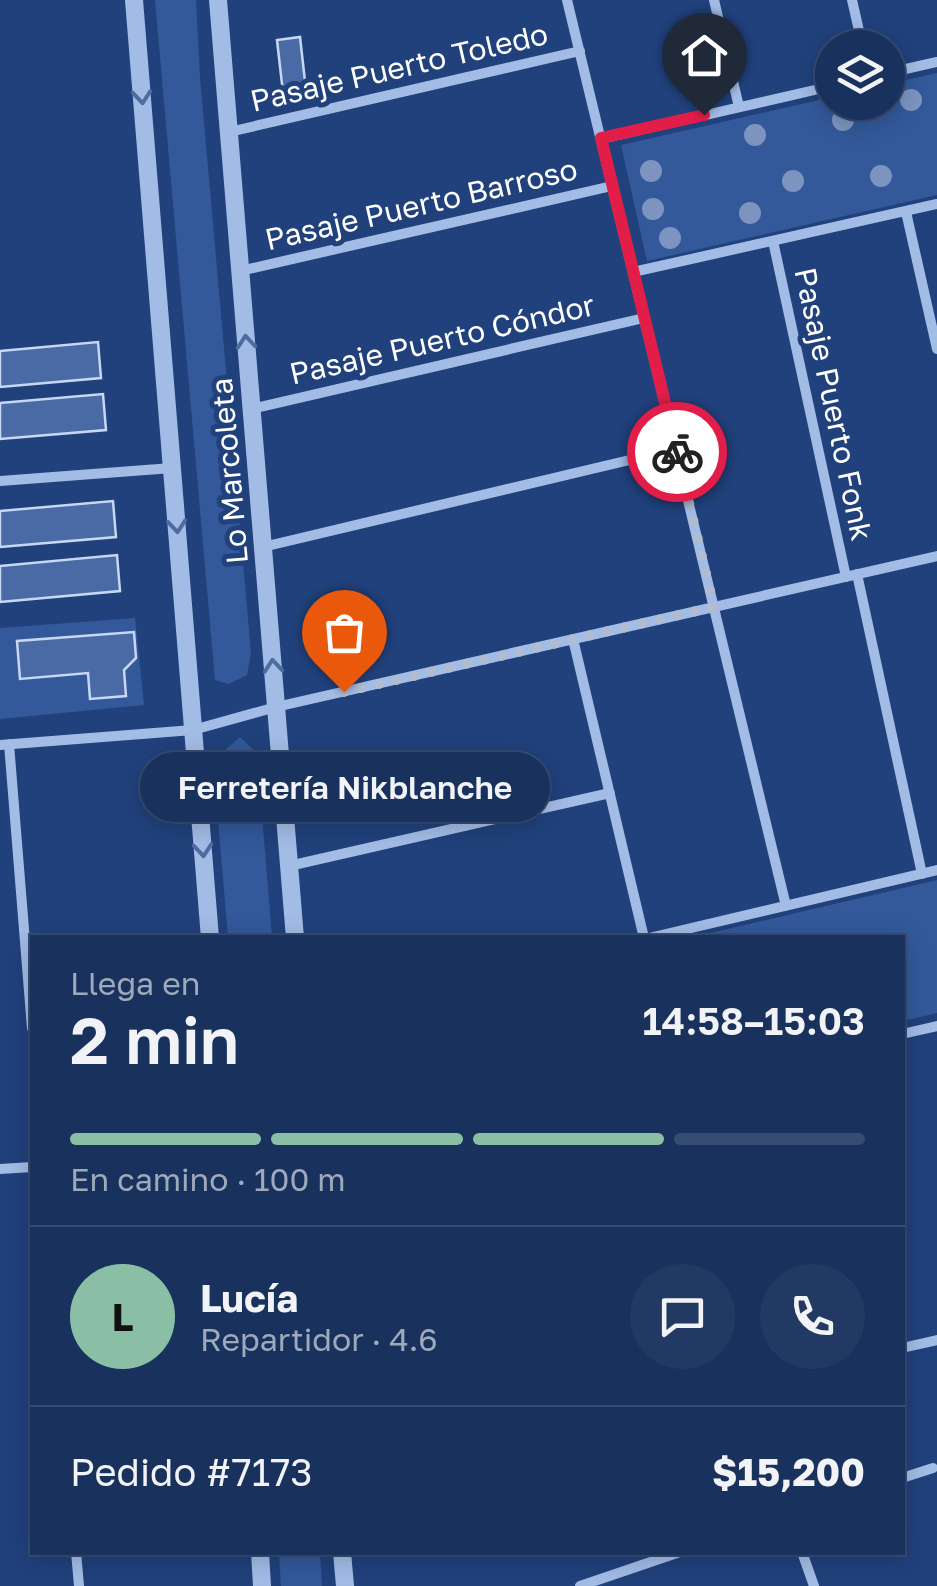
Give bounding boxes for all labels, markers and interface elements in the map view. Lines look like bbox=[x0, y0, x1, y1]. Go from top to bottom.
pin bbox=[662, 13, 747, 116]
street label: Pasaje Puerto Toledo bbox=[247, 15, 551, 119]
icon: home bbox=[677, 28, 732, 83]
map controls bbox=[815, 30, 905, 120]
button: layers bbox=[815, 30, 905, 120]
one-way arrow bbox=[131, 90, 153, 106]
street label: Pasaje Puerto Barroso bbox=[261, 151, 581, 257]
street label: Pasaje Puerto Fonk bbox=[787, 264, 881, 544]
street label: Pasaje Puerto Cóndor bbox=[286, 286, 598, 392]
one-way arrow bbox=[236, 334, 257, 350]
street label: Lo Marcoleta bbox=[203, 377, 255, 565]
courier bbox=[627, 402, 727, 502]
icon: bike bbox=[650, 425, 705, 480]
one-way arrow bbox=[165, 518, 187, 534]
pin bbox=[302, 590, 387, 693]
icon: bag bbox=[317, 605, 372, 660]
one-way arrow bbox=[262, 657, 284, 673]
callout: Ferretería Nikblanche bbox=[139, 752, 549, 822]
text: Ferretería Nikblanche bbox=[178, 768, 512, 806]
one-way arrow bbox=[192, 842, 213, 858]
text: Llega en bbox=[70, 964, 200, 1002]
text: 14:58–15:03 bbox=[642, 998, 865, 1043]
text: 2 min bbox=[70, 1000, 239, 1078]
text: En camino · 100 m bbox=[70, 1160, 346, 1198]
button: chat bbox=[630, 1264, 735, 1369]
button: phone bbox=[760, 1264, 865, 1369]
text: Lucía bbox=[200, 1275, 298, 1320]
text: L bbox=[112, 1294, 133, 1339]
text: Repartidor · 4.6 bbox=[200, 1320, 438, 1358]
text: Pedido #7173 bbox=[70, 1449, 313, 1494]
text: $15,200 bbox=[712, 1449, 865, 1494]

